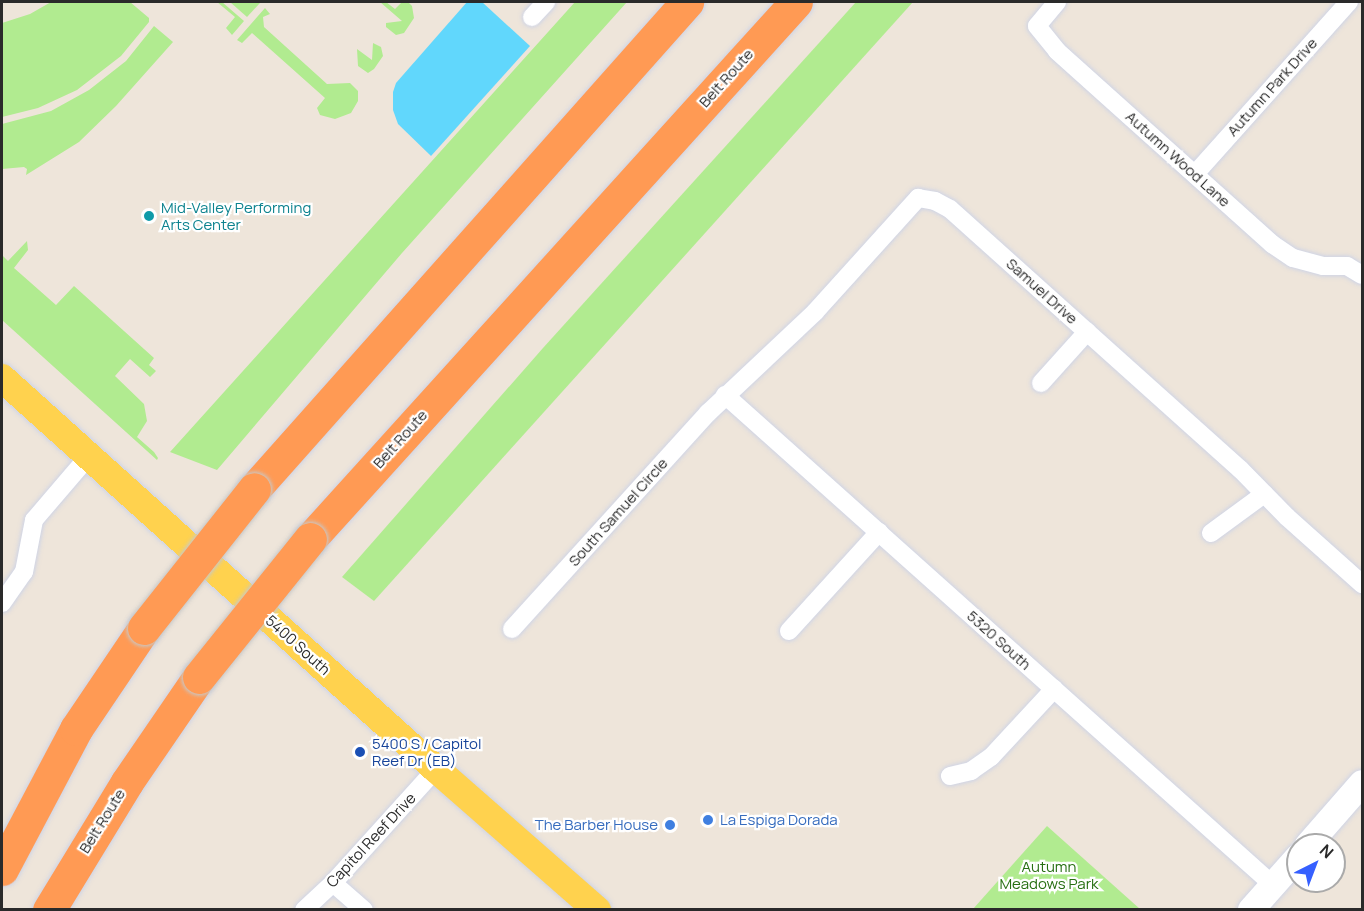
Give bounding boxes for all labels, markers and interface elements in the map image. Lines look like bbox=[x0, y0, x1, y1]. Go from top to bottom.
street label: Autumn Park Drive bbox=[1223, 34, 1321, 140]
street label: Belt Route bbox=[695, 45, 757, 111]
street label: Autumn Wood Lane bbox=[1122, 107, 1234, 211]
place label: Mid-Valley Performing Arts Center bbox=[161, 198, 311, 233]
marker: Mid-Valley Performing Arts Center bbox=[142, 209, 156, 223]
street label: Samuel Drive bbox=[1003, 254, 1081, 328]
street label: Belt Route bbox=[369, 406, 431, 472]
street label: South Samuel Circle bbox=[565, 454, 671, 570]
street label: 5320 South bbox=[963, 607, 1035, 673]
street label: 5400 South bbox=[262, 611, 334, 679]
place label: 5400 S / Capitol Reef Dr (EB) bbox=[372, 734, 481, 769]
marker: 5400 S / Capitol Reef Dr (EB) bbox=[353, 745, 367, 759]
street label: Belt Route bbox=[75, 786, 129, 856]
street label: Capitol Reef Drive bbox=[323, 789, 419, 891]
place label: La Espiga Dorada bbox=[720, 811, 838, 829]
marker: La Espiga Dorada bbox=[701, 813, 715, 827]
place label: The Barber House bbox=[535, 816, 658, 834]
marker: The Barber House bbox=[663, 818, 677, 832]
north arrow bbox=[1286, 833, 1346, 893]
text: N bbox=[1315, 839, 1338, 863]
park label: Autumn Meadows Park bbox=[1000, 857, 1098, 892]

